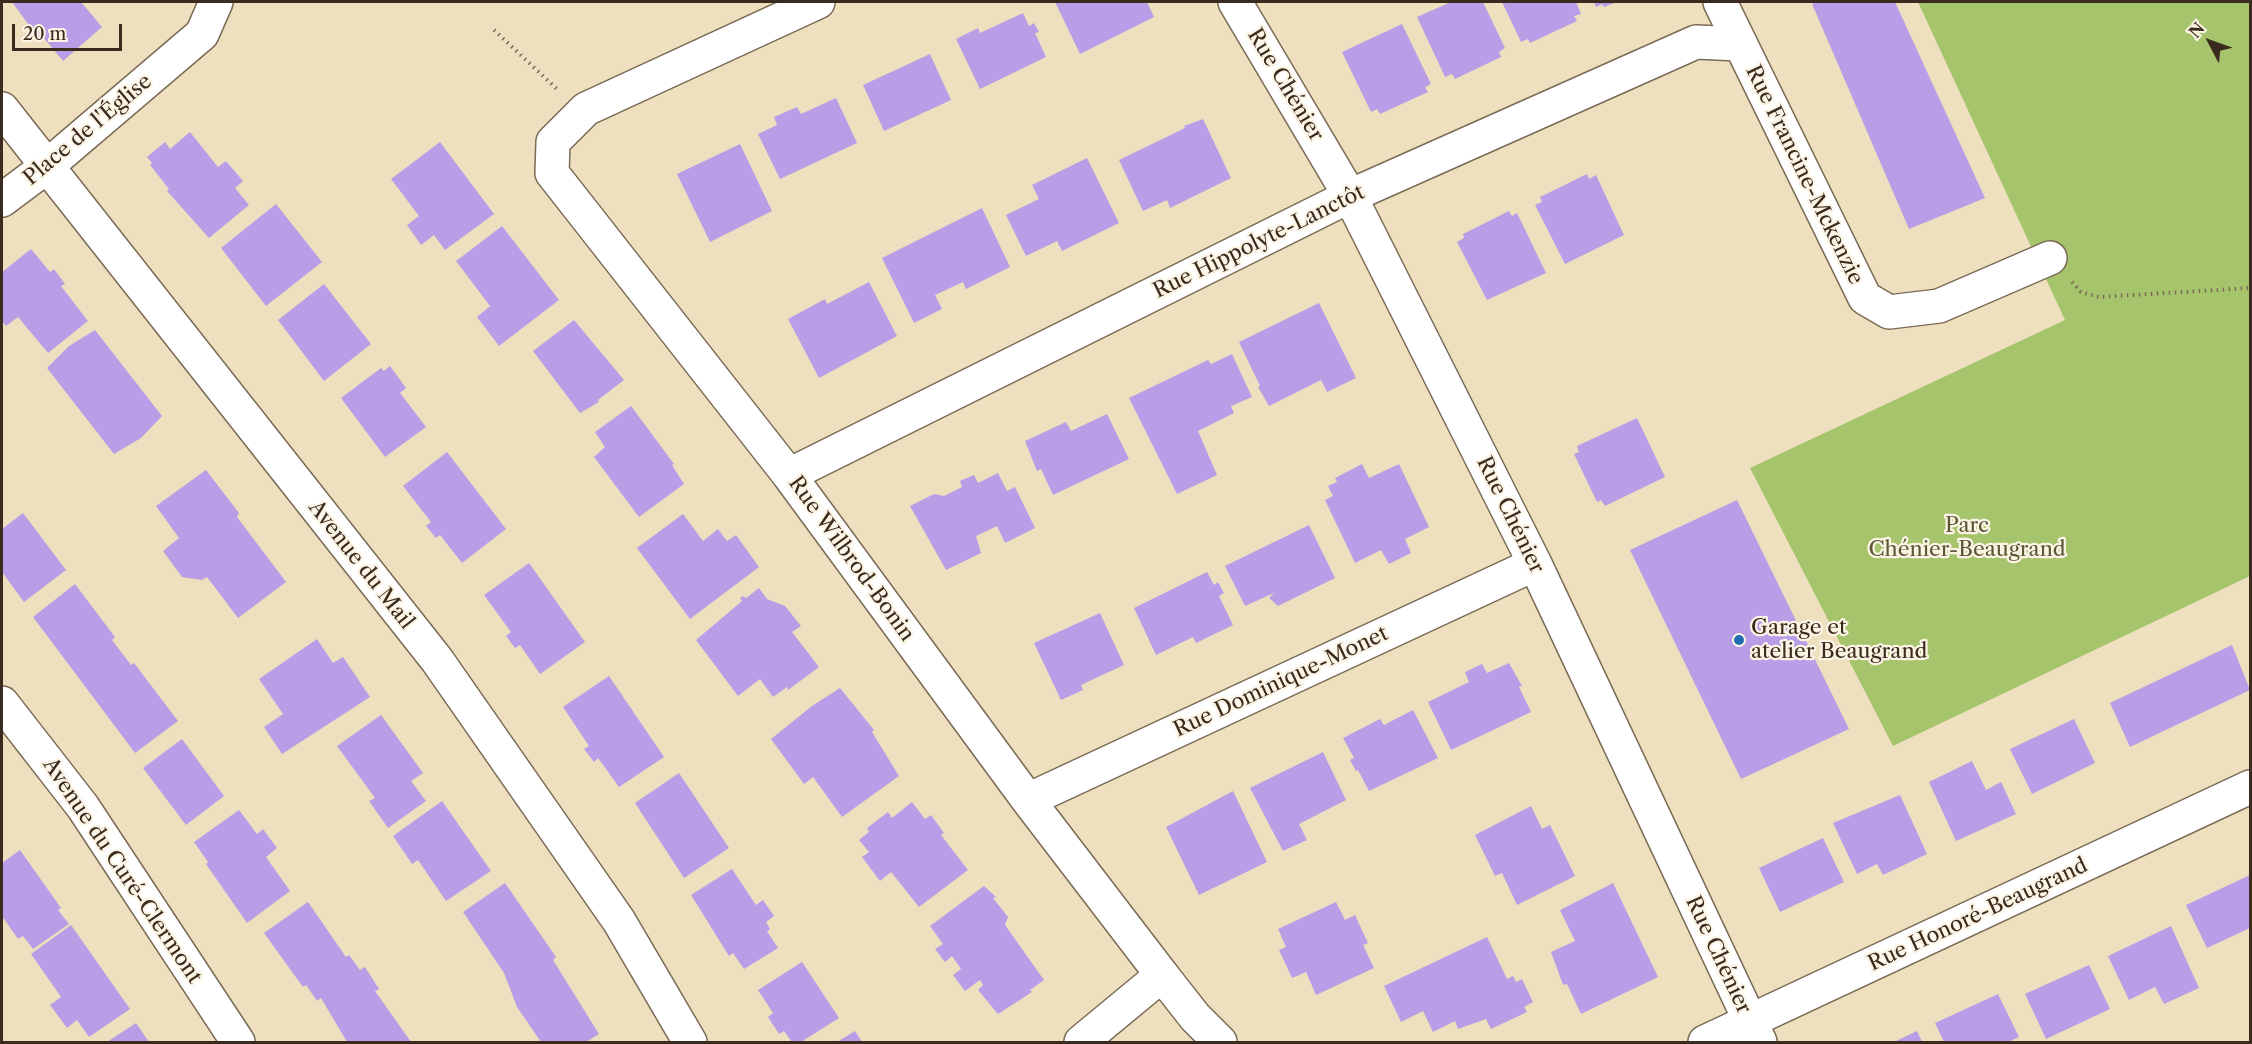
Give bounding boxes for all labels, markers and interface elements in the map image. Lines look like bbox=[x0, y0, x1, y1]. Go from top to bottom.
scale bar bbox=[15, 12, 124, 50]
north arrow bbox=[2180, 12, 2240, 72]
text: N bbox=[2184, 18, 2209, 42]
text: 20 m bbox=[23, 23, 66, 45]
street label: Rue Chénier bbox=[1242, 24, 1328, 146]
street label: Rue Francine-Mckenzie bbox=[1740, 61, 1868, 289]
street label: Place de l'Église bbox=[19, 69, 157, 191]
street label: Rue Hippolyte-Lanctôt bbox=[1149, 180, 1369, 304]
street label: Rue Chénier bbox=[1471, 452, 1549, 578]
street label: Rue Wilbrod-Bonin bbox=[783, 472, 919, 646]
street label: Avenue du Mail bbox=[303, 496, 419, 634]
park label: Parc Chénier-Beaugrand bbox=[1868, 513, 2066, 563]
place label: Garage et atelier Beaugrand bbox=[1751, 615, 1927, 665]
street label: Rue Dominique-Monet bbox=[1170, 621, 1392, 743]
marker: Garage et atelier Beaugrand bbox=[1732, 633, 1746, 647]
street label: Avenue du Curé-Clermont bbox=[37, 753, 207, 989]
street label: Rue Honoré-Beaugrand bbox=[1864, 853, 2092, 977]
street label: Rue Chénier bbox=[1680, 892, 1756, 1018]

